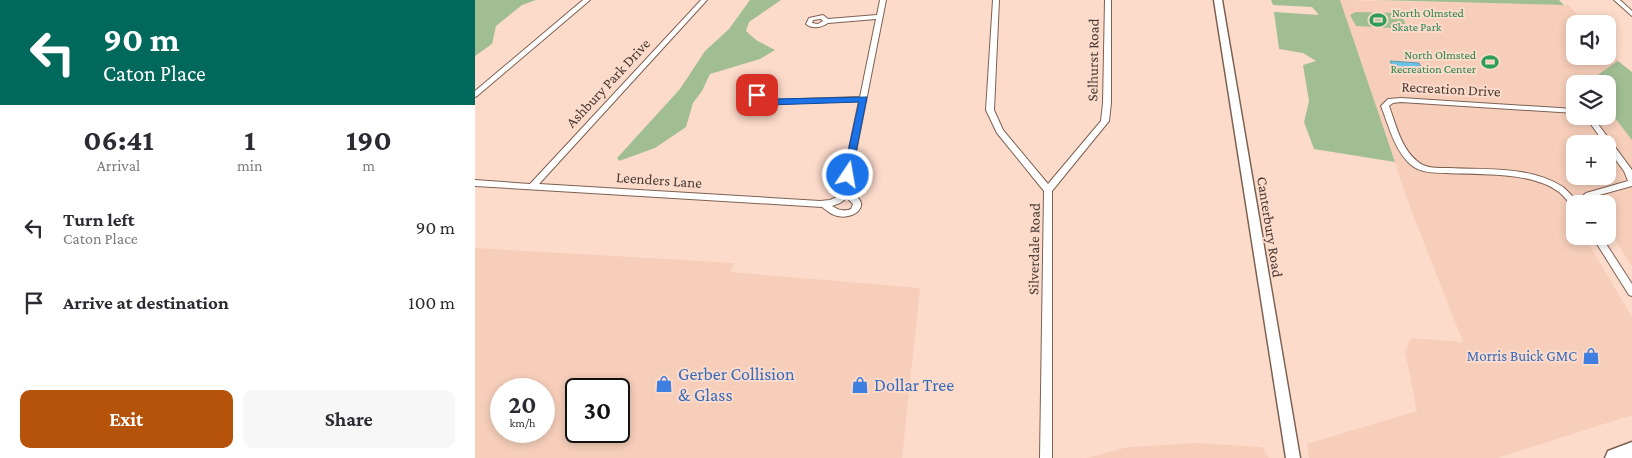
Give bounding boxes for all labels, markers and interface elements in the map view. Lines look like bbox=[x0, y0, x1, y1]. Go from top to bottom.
place label: North Olmsted Skate Park bbox=[1392, 6, 1464, 34]
sports icon: North Olmsted Skate Park bbox=[1368, 10, 1388, 30]
map controls bbox=[1566, 15, 1616, 245]
button: sound bbox=[1566, 15, 1616, 65]
street label: Selhurst Road bbox=[1084, 18, 1102, 102]
icon: left bbox=[20, 20, 85, 85]
text: 90 m bbox=[103, 20, 180, 59]
street label: Ashbury Park Drive bbox=[563, 35, 654, 131]
place label: North Olmsted Recreation Center bbox=[1390, 48, 1477, 76]
sports icon: North Olmsted Recreation Center bbox=[1480, 52, 1500, 72]
text: Caton Place bbox=[103, 61, 206, 86]
pin bbox=[736, 74, 778, 116]
button: layers bbox=[1566, 75, 1616, 125]
street label: Recreation Drive bbox=[1401, 78, 1501, 100]
icon: arrive bbox=[743, 81, 771, 109]
text: 06:41 bbox=[83, 123, 154, 156]
text: 1 bbox=[244, 123, 255, 156]
text: 190 bbox=[346, 123, 392, 156]
button: + bbox=[1566, 135, 1616, 185]
position arrow bbox=[821, 148, 873, 200]
text: Arrival bbox=[97, 157, 140, 174]
text: min bbox=[237, 157, 263, 174]
text: m bbox=[362, 157, 375, 174]
street label: Leenders Lane bbox=[615, 169, 703, 191]
street label: Canterbury Road bbox=[1253, 176, 1286, 279]
button: − bbox=[1566, 195, 1616, 245]
street label: Silverdale Road bbox=[1025, 203, 1043, 295]
text: Turn left bbox=[63, 209, 135, 230]
icon: left bbox=[20, 214, 48, 242]
text: 90 m bbox=[416, 217, 455, 238]
text: Caton Place bbox=[63, 230, 138, 247]
icon: arrive bbox=[20, 289, 48, 317]
text: Arrive at destination bbox=[63, 292, 229, 313]
text: 100 m bbox=[408, 292, 455, 313]
shop icon: Morris Buick GMC bbox=[1581, 346, 1601, 366]
place label: Morris Buick GMC bbox=[1467, 348, 1577, 364]
place label: Gerber Collision & Glass bbox=[678, 364, 795, 405]
shop icon: Gerber Collision & Glass bbox=[654, 374, 674, 394]
shop icon: Dollar Tree bbox=[850, 375, 870, 395]
place label: Dollar Tree bbox=[874, 375, 954, 395]
speed limit sign: 30 bbox=[565, 378, 630, 443]
button: Exit bbox=[20, 390, 233, 448]
button: Share bbox=[243, 390, 455, 448]
text: 20 bbox=[509, 391, 536, 418]
text: km/h bbox=[510, 416, 535, 430]

